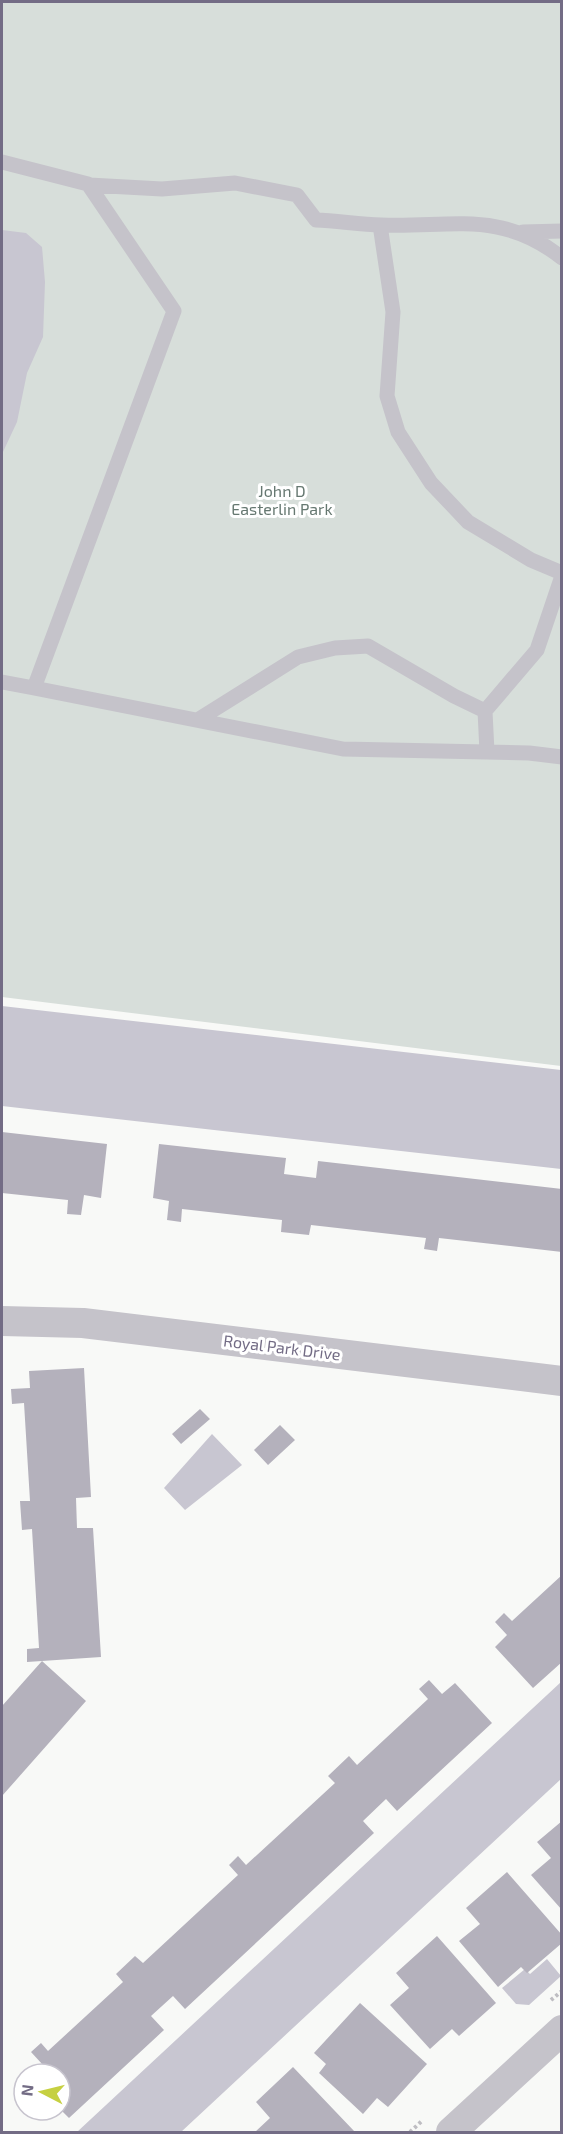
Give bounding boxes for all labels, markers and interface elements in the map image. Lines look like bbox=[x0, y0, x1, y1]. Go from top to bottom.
park label: John D Easterlin Park bbox=[231, 481, 333, 518]
street label: Royal Park Drive bbox=[222, 1330, 342, 1364]
north arrow bbox=[12, 2062, 72, 2122]
text: N bbox=[16, 2083, 37, 2097]

